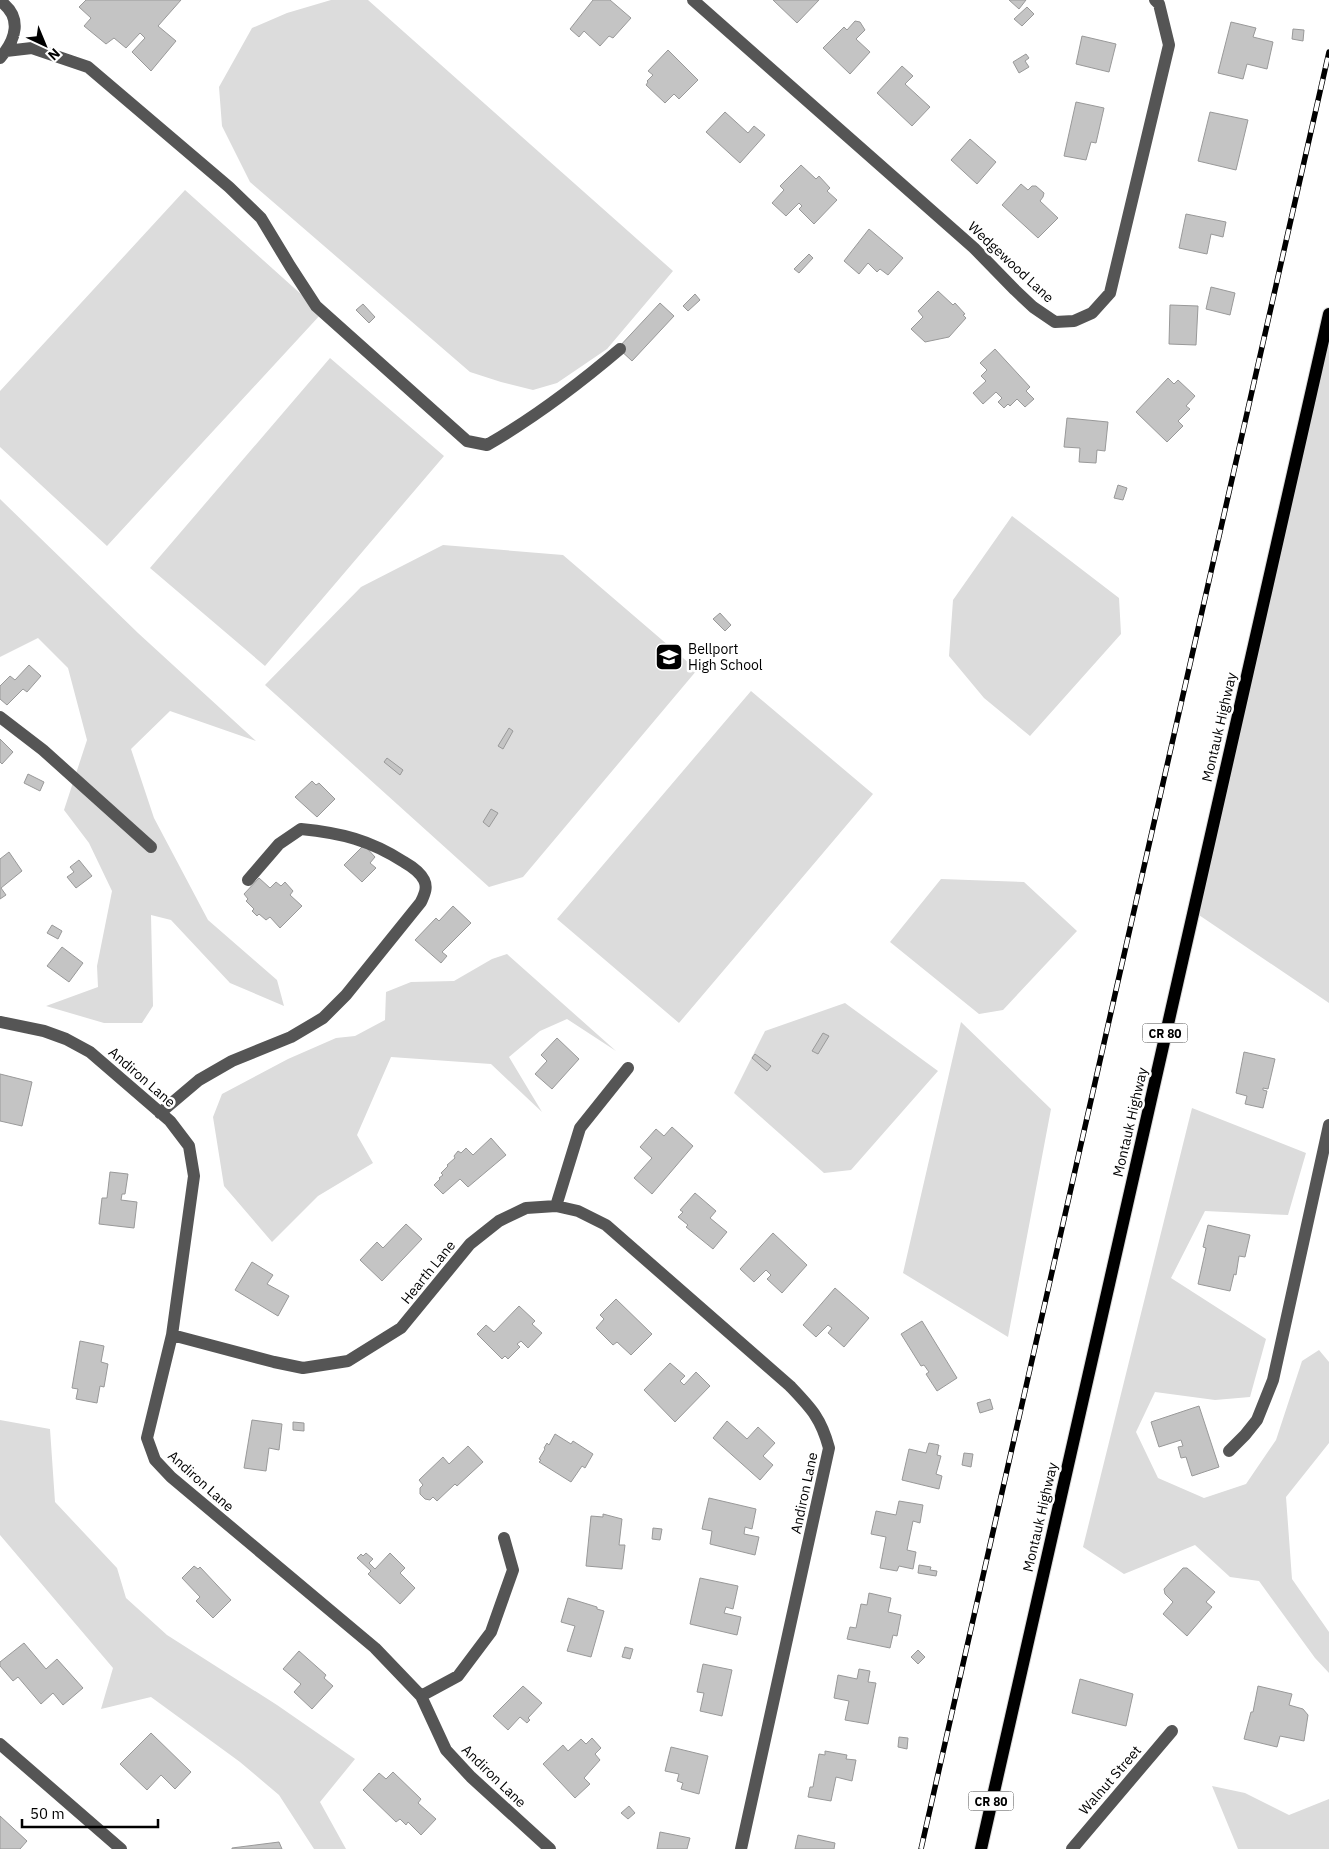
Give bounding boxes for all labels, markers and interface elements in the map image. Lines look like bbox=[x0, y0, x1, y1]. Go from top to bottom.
north arrow bbox=[20, 20, 70, 70]
text: N bbox=[44, 44, 64, 64]
street label: Wedgewood Lane bbox=[964, 218, 1058, 307]
place label: Bellport High School bbox=[688, 640, 763, 674]
school or university icon: Bellport High School bbox=[654, 642, 684, 672]
street label: Montauk Highway bbox=[1198, 670, 1240, 784]
road number: CR 80 bbox=[1142, 1024, 1188, 1042]
street label: Andiron Lane bbox=[105, 1043, 179, 1111]
street label: Montauk Highway bbox=[1109, 1065, 1151, 1179]
street label: Hearth Lane bbox=[397, 1236, 459, 1307]
street label: Andiron Lane bbox=[164, 1447, 238, 1516]
street label: Andiron Lane bbox=[787, 1450, 821, 1535]
street label: Montauk Highway bbox=[1019, 1460, 1061, 1574]
street label: Andiron Lane bbox=[458, 1741, 530, 1811]
street label: Walnut Street bbox=[1075, 1742, 1145, 1818]
road number: CR 80 bbox=[968, 1792, 1014, 1810]
scale bar bbox=[22, 1796, 159, 1828]
text: 50 m bbox=[30, 1804, 65, 1823]

